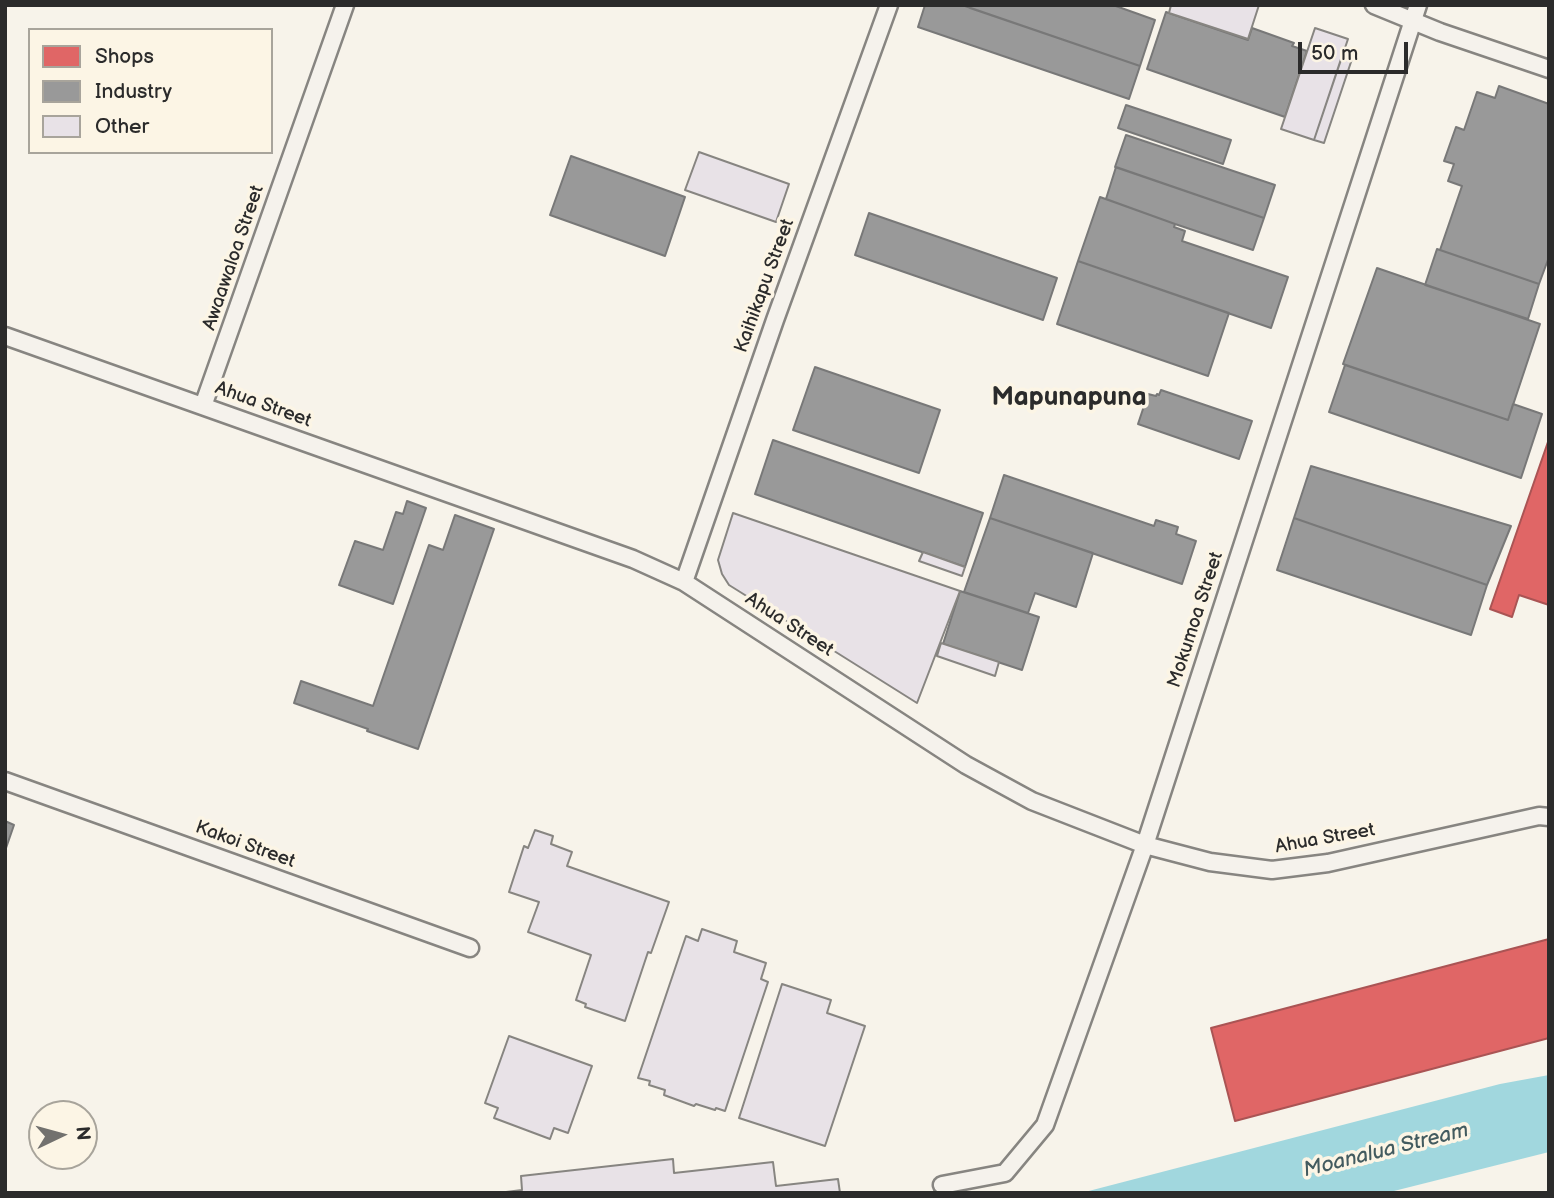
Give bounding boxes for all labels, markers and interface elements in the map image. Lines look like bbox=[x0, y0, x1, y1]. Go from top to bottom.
legend bbox=[28, 28, 273, 154]
scale bar bbox=[1302, 28, 1412, 72]
text: 50 m bbox=[1311, 41, 1358, 66]
text: Shops bbox=[95, 44, 154, 69]
text: Industry bbox=[95, 79, 172, 104]
text: Other bbox=[95, 114, 149, 139]
street label: Awaawaloa Street bbox=[199, 183, 269, 333]
street label: Kaihikapu Street bbox=[730, 216, 800, 356]
street label: Ahua Street bbox=[212, 377, 314, 433]
district label: Mapunapuna bbox=[991, 382, 1147, 414]
street label: Mokumoa Street bbox=[1163, 549, 1229, 691]
street label: Ahua Street bbox=[741, 588, 837, 662]
street label: Kakoi Street bbox=[192, 816, 298, 874]
street label: Ahua Street bbox=[1273, 819, 1377, 859]
north arrow bbox=[28, 1100, 98, 1170]
water label: Moanalua Stream bbox=[1301, 1118, 1471, 1184]
text: N bbox=[70, 1125, 95, 1141]

